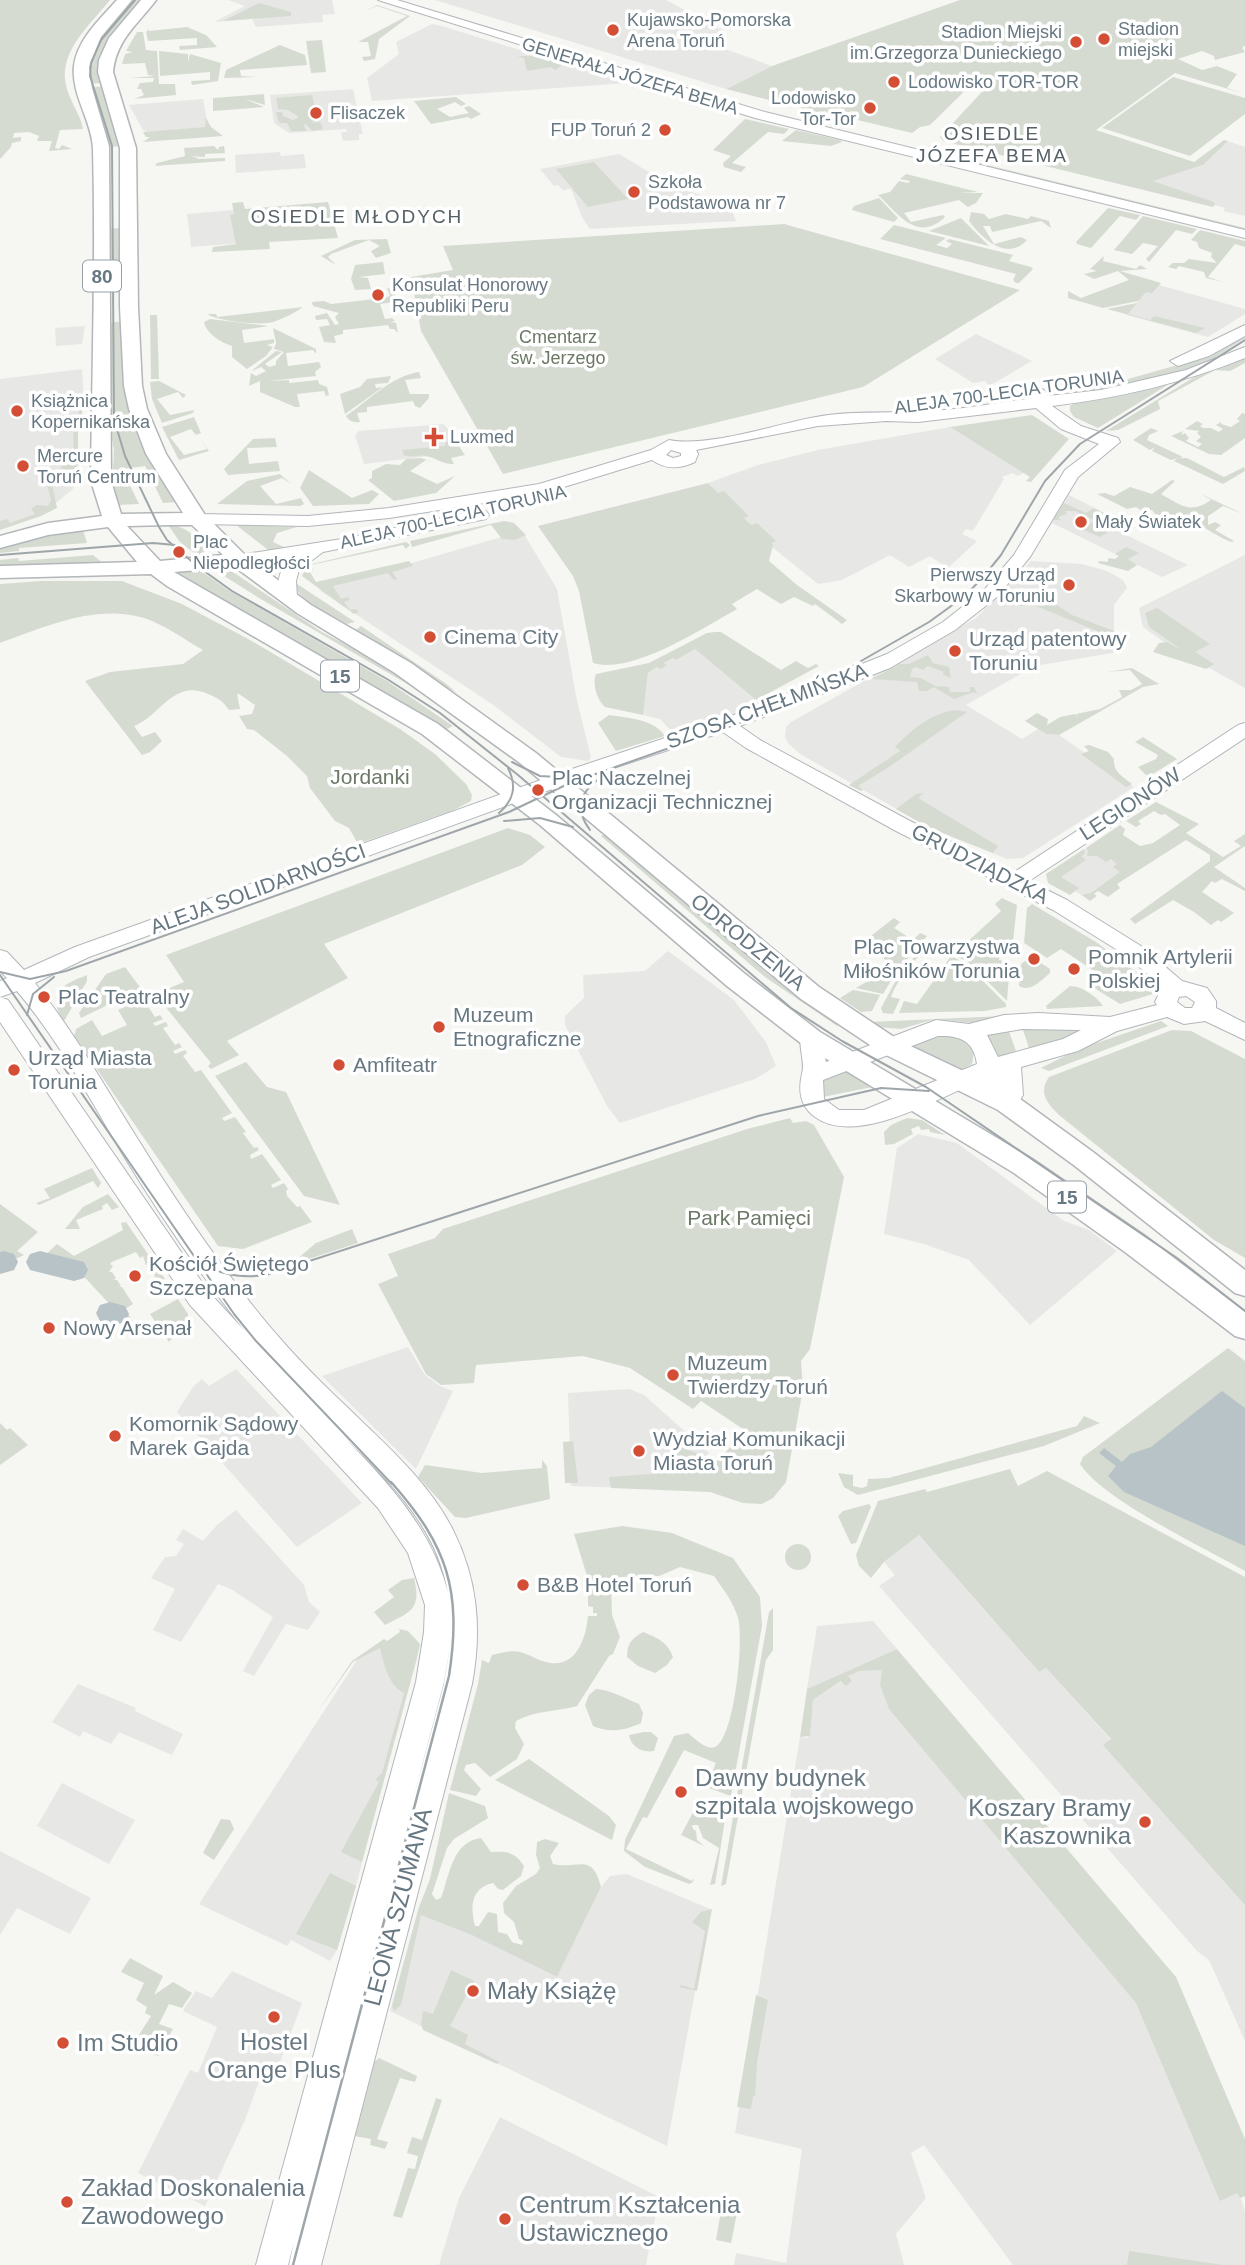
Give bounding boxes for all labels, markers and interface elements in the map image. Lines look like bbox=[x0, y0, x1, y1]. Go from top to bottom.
place label: Kujawsko-Pomorska Arena Toruń bbox=[627, 10, 792, 51]
place label: Stadion miejski bbox=[1118, 19, 1179, 60]
marker: Kujawsko-Pomorska Arena Toruń bbox=[605, 22, 621, 38]
place label: Stadion Miejski im.Grzegorza Dunieckiego bbox=[850, 22, 1062, 63]
marker: Stadion miejski bbox=[1096, 31, 1112, 47]
street label: GENERAŁA JÓZEFA BEMA bbox=[519, 33, 741, 118]
marker: Stadion Miejski im.Grzegorza Dunieckiego bbox=[1068, 34, 1084, 50]
place label: Lodowisko TOR-TOR bbox=[908, 72, 1079, 92]
marker: Lodowisko TOR-TOR bbox=[886, 74, 902, 90]
place label: Lodowisko Tor-Tor bbox=[771, 88, 856, 129]
marker: Lodowisko Tor-Tor bbox=[862, 100, 878, 116]
place label: Flisaczek bbox=[330, 103, 406, 123]
marker: Flisaczek bbox=[308, 105, 324, 121]
place label: FUP Toruń 2 bbox=[551, 120, 651, 140]
marker: FUP Toruń 2 bbox=[657, 122, 673, 138]
district label: OSIEDLE JÓZEFA BEMA bbox=[916, 123, 1068, 166]
place label: Szkoła Podstawowa nr 7 bbox=[648, 172, 786, 213]
marker: Szkoła Podstawowa nr 7 bbox=[626, 184, 642, 200]
district label: OSIEDLE MŁODYCH bbox=[251, 206, 463, 227]
road number: 80 bbox=[83, 260, 121, 292]
place label: Konsulat Honorowy Republiki Peru bbox=[392, 275, 548, 316]
marker: Konsulat Honorowy Republiki Peru bbox=[370, 287, 386, 303]
park label: Cmentarz św. Jerzego bbox=[510, 327, 606, 368]
street label: ALEJA 700-LECIA TORUNIA bbox=[893, 366, 1125, 418]
place label: Książnica Kopernikańska bbox=[31, 391, 151, 432]
marker: Książnica Kopernikańska bbox=[9, 403, 25, 419]
marker: Luxmed bbox=[424, 427, 444, 447]
place label: Luxmed bbox=[450, 427, 514, 447]
place label: Mercure Toruń Centrum bbox=[37, 446, 156, 487]
marker: Mercure Toruń Centrum bbox=[15, 458, 31, 474]
street label: ALEJA 700-LECIA TORUNIA bbox=[338, 481, 568, 553]
place label: Mały Światek bbox=[1095, 511, 1202, 532]
marker: Mały Światek bbox=[1073, 514, 1089, 530]
place label: Plac Niepodległości bbox=[193, 532, 310, 573]
marker: Plac Niepodległości bbox=[171, 544, 187, 560]
place label: Pierwszy Urząd Skarbowy w Toruniu bbox=[894, 565, 1055, 606]
marker: Pierwszy Urząd Skarbowy w Toruniu bbox=[1061, 577, 1077, 593]
place label: Cinema City bbox=[444, 625, 559, 648]
place label: Urząd patentowy Toruniu bbox=[969, 627, 1127, 674]
marker: Cinema City bbox=[422, 629, 438, 645]
marker: Urząd patentowy Toruniu bbox=[947, 643, 963, 659]
street label: SZOSA CHEŁMIŃSKA bbox=[663, 658, 871, 753]
road number: 15 bbox=[321, 660, 359, 692]
street label: LEGIONÓW bbox=[1075, 762, 1185, 845]
park label: Jordanki bbox=[330, 765, 410, 788]
place label: Plac Naczelnej Organizacji Technicznej bbox=[552, 766, 772, 813]
marker: Plac Naczelnej Organizacji Technicznej bbox=[530, 782, 546, 798]
street label: GRUDZIĄDZKA bbox=[908, 819, 1053, 908]
street label: ALEJA SOLIDARNOŚCI bbox=[147, 839, 369, 938]
street label: ODRODZENIA bbox=[687, 889, 810, 995]
place label: Plac Towarzystwa Miłośników Torunia bbox=[843, 935, 1020, 982]
place label: Pomnik Artylerii Polskiej bbox=[1088, 945, 1233, 992]
marker: Plac Towarzystwa Miłośników Torunia bbox=[1026, 951, 1042, 967]
marker: Pomnik Artylerii Polskiej bbox=[1066, 961, 1082, 977]
place label: Plac Teatralny bbox=[58, 985, 190, 1008]
marker: Plac Teatralny bbox=[36, 989, 52, 1005]
place label: Muzeum Etnograficzne bbox=[453, 1003, 581, 1050]
marker: Muzeum Etnograficzne bbox=[431, 1019, 447, 1035]
place label: Urząd Miasta Torunia bbox=[28, 1046, 152, 1093]
place label: Amfiteatr bbox=[353, 1053, 437, 1076]
marker: Amfiteatr bbox=[331, 1057, 347, 1073]
marker: Urząd Miasta Torunia bbox=[6, 1062, 22, 1078]
road number: 15 bbox=[1048, 1182, 1086, 1212]
park label: Park Pamięci bbox=[687, 1206, 811, 1229]
place label: Kościół Świętego Szczepana bbox=[149, 1252, 309, 1299]
marker: Kościół Świętego Szczepana bbox=[127, 1268, 143, 1284]
place label: Nowy Arsenał bbox=[63, 1316, 192, 1339]
marker: Nowy Arsenał bbox=[41, 1320, 57, 1336]
place label: Muzeum Twierdzy Toruń bbox=[687, 1351, 828, 1398]
marker: Muzeum Twierdzy Toruń bbox=[665, 1367, 681, 1383]
place label: Komornik Sądowy Marek Gajda bbox=[129, 1412, 299, 1459]
place label: Wydział Komunikacji Miasta Toruń bbox=[653, 1427, 845, 1474]
marker: Komornik Sądowy Marek Gajda bbox=[107, 1428, 123, 1444]
marker: Wydział Komunikacji Miasta Toruń bbox=[631, 1443, 647, 1459]
place label: B&B Hotel Toruń bbox=[537, 1573, 692, 1596]
marker: B&B Hotel Toruń bbox=[515, 1577, 531, 1593]
place label: Dawny budynek szpitala wojskowego bbox=[695, 1764, 914, 1819]
marker: Dawny budynek szpitala wojskowego bbox=[673, 1784, 689, 1800]
place label: Koszary Bramy Kaszownika bbox=[968, 1794, 1132, 1849]
street label: LEONA SZUMANA bbox=[358, 1805, 437, 2009]
marker: Koszary Bramy Kaszownika bbox=[1137, 1814, 1153, 1830]
place label: Mały Książę bbox=[487, 1977, 616, 2004]
marker: Mały Książę bbox=[465, 1983, 481, 1999]
marker: Hostel Orange Plus bbox=[266, 2009, 282, 2025]
place label: Hostel Orange Plus bbox=[207, 2028, 341, 2083]
place label: Im Studio bbox=[77, 2029, 178, 2056]
marker: Im Studio bbox=[55, 2035, 71, 2051]
place label: Zakład Doskonalenia Zawodowego bbox=[81, 2174, 306, 2229]
place label: Centrum Kształcenia Ustawicznego bbox=[519, 2191, 741, 2246]
marker: Zakład Doskonalenia Zawodowego bbox=[59, 2194, 75, 2210]
marker: Centrum Kształcenia Ustawicznego bbox=[497, 2211, 513, 2227]

